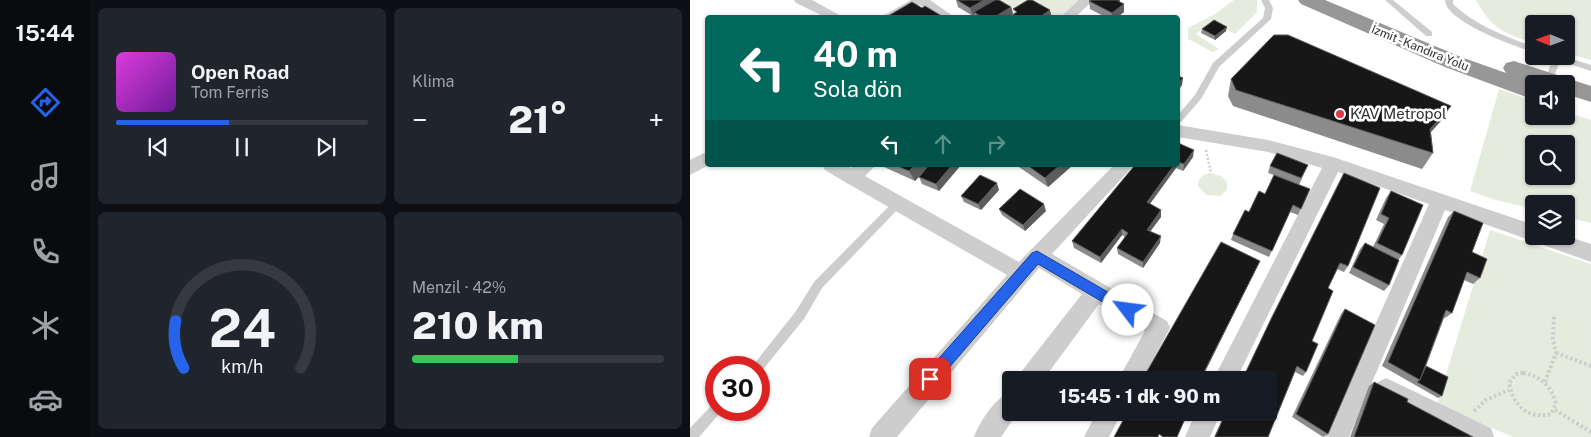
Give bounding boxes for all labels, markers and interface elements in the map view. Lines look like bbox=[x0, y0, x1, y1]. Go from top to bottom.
north arrow bbox=[1525, 15, 1575, 65]
map controls bbox=[1525, 15, 1575, 245]
text: 15:44 bbox=[16, 20, 75, 46]
street label: İzmit - Kandıra Yolu bbox=[1369, 22, 1471, 74]
text: 40 m bbox=[813, 34, 898, 75]
icon: left bbox=[730, 35, 795, 100]
text: Open Road bbox=[191, 61, 289, 83]
text: Klima bbox=[412, 72, 454, 91]
button: sound bbox=[1525, 75, 1575, 125]
text: Sola dön bbox=[813, 76, 902, 102]
text: Tom Ferris bbox=[191, 83, 269, 102]
icon: directions bbox=[28, 85, 63, 120]
text: 21° bbox=[508, 97, 568, 142]
text: − bbox=[412, 103, 428, 136]
text: + bbox=[648, 103, 664, 136]
place label: KAV Metropol bbox=[1350, 105, 1446, 122]
marker: KAV Metropol bbox=[1334, 108, 1346, 120]
icon: left bbox=[876, 130, 904, 158]
icon: ahead bbox=[929, 130, 957, 158]
icon: right bbox=[982, 130, 1010, 158]
icon: previous bbox=[144, 133, 172, 161]
icon: pause bbox=[228, 133, 256, 161]
icon: next bbox=[312, 133, 340, 161]
button: search bbox=[1525, 135, 1575, 185]
icon: music bbox=[28, 159, 63, 194]
button: layers bbox=[1525, 195, 1575, 245]
icon: phone bbox=[28, 234, 63, 269]
text: Menzil · 42% bbox=[412, 278, 506, 297]
position arrow bbox=[1101, 283, 1153, 335]
text: 24 bbox=[208, 298, 276, 359]
text: 210 km bbox=[412, 303, 544, 348]
icon: climate bbox=[28, 308, 63, 343]
text: km/h bbox=[221, 356, 263, 377]
speed limit sign: 30 bbox=[705, 356, 770, 421]
pin bbox=[909, 358, 951, 400]
icon: arrive bbox=[916, 365, 944, 393]
icon: car bbox=[28, 382, 63, 417]
text: 15:45 · 1 dk · 90 m bbox=[1059, 385, 1220, 407]

